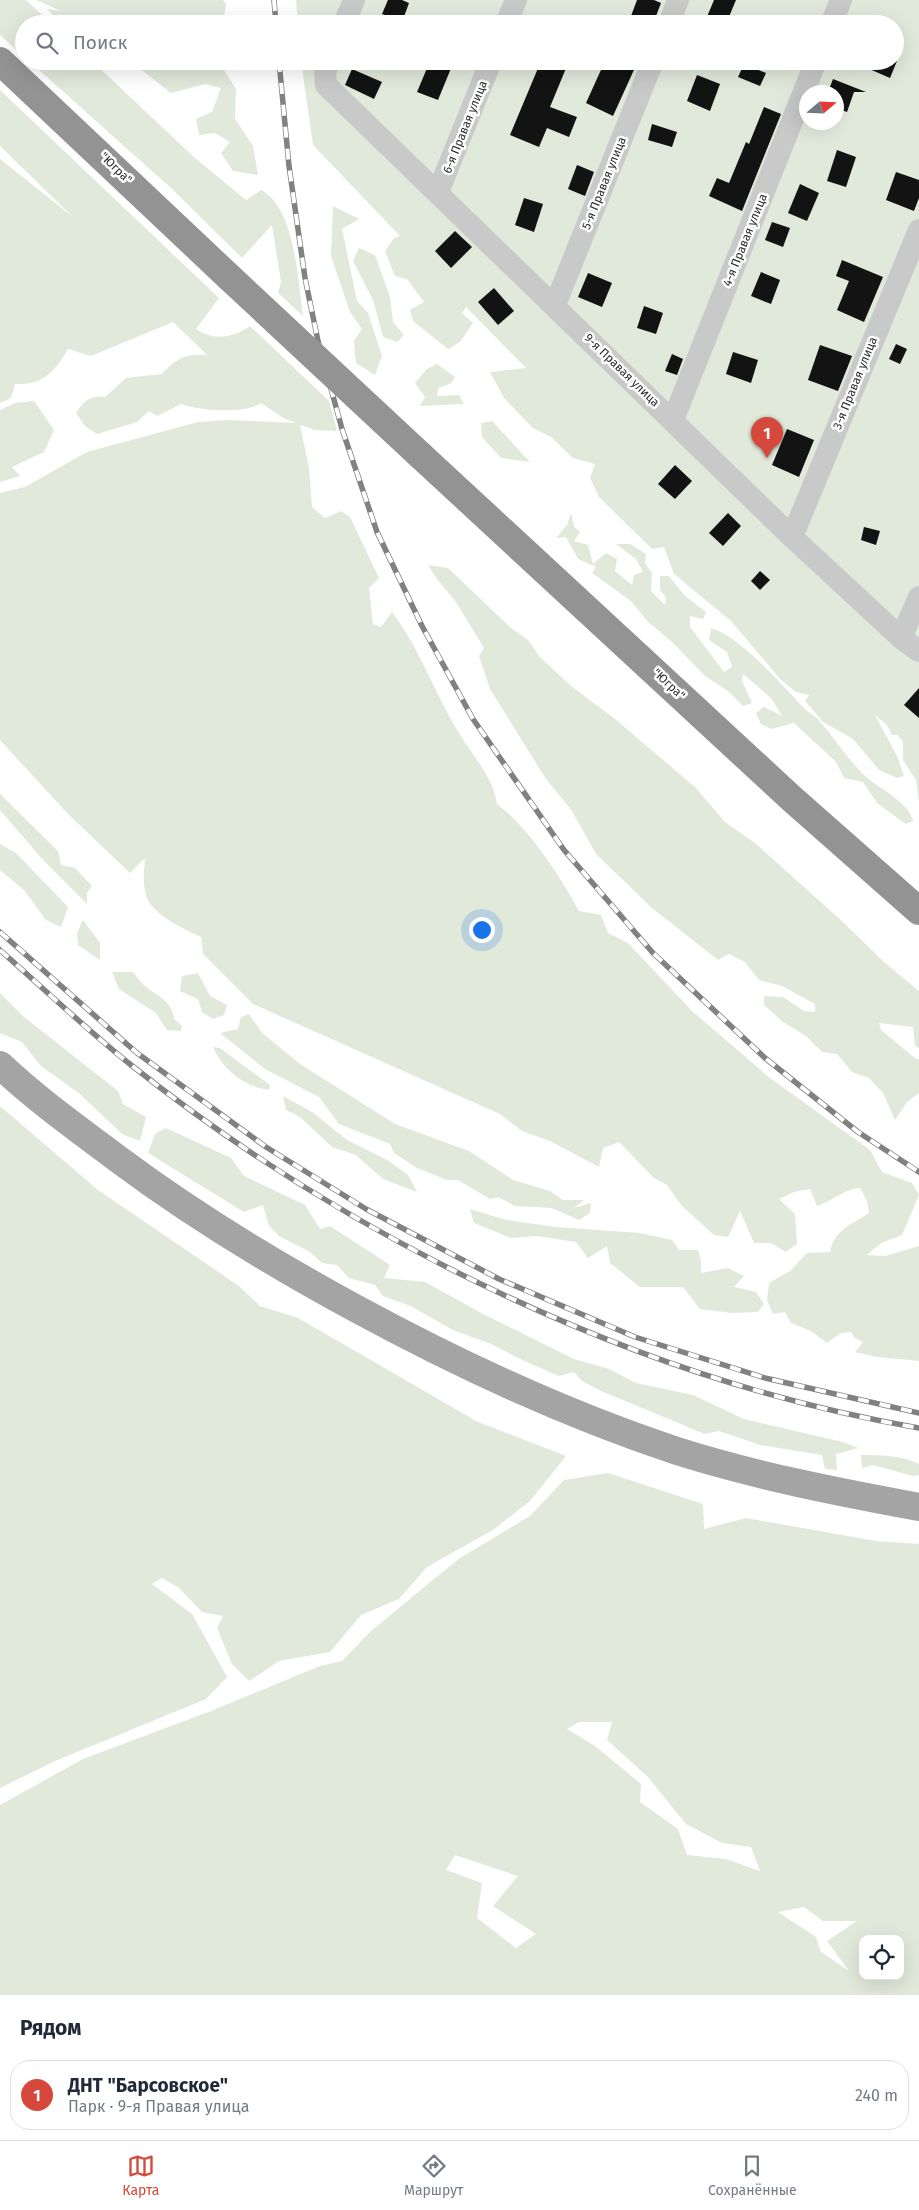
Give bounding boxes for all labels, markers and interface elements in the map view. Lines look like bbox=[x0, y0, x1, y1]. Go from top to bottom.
search box bbox=[15, 15, 904, 70]
icon: search bbox=[33, 29, 61, 57]
text: Поиск bbox=[73, 31, 127, 54]
street label: 6-я Правая улица bbox=[440, 79, 490, 175]
north arrow bbox=[799, 85, 844, 130]
street label: 5-я Правая улица bbox=[579, 135, 629, 231]
street label: "Югра" bbox=[97, 149, 135, 187]
street label: 4-я Правая улица bbox=[720, 192, 770, 288]
street label: 9-я Правая улица bbox=[582, 331, 662, 409]
street label: 3-я Правая улица bbox=[830, 335, 880, 431]
pin: 1 bbox=[751, 417, 783, 458]
street label: "Югра" bbox=[650, 666, 688, 703]
your location bbox=[469, 917, 495, 943]
map controls bbox=[859, 1935, 904, 1980]
button: locate bbox=[859, 1935, 904, 1980]
text: Рядом bbox=[20, 2015, 81, 2041]
text: ДНТ "Барсовское" bbox=[68, 2074, 228, 2097]
text: 1 bbox=[33, 2086, 41, 2105]
text: 240 m bbox=[855, 2086, 898, 2105]
text: Парк · 9-я Правая улица bbox=[68, 2097, 249, 2116]
tab: Карта bbox=[122, 2152, 159, 2199]
tab: Маршрут bbox=[404, 2152, 463, 2199]
tab: Сохранённые bbox=[708, 2152, 797, 2199]

